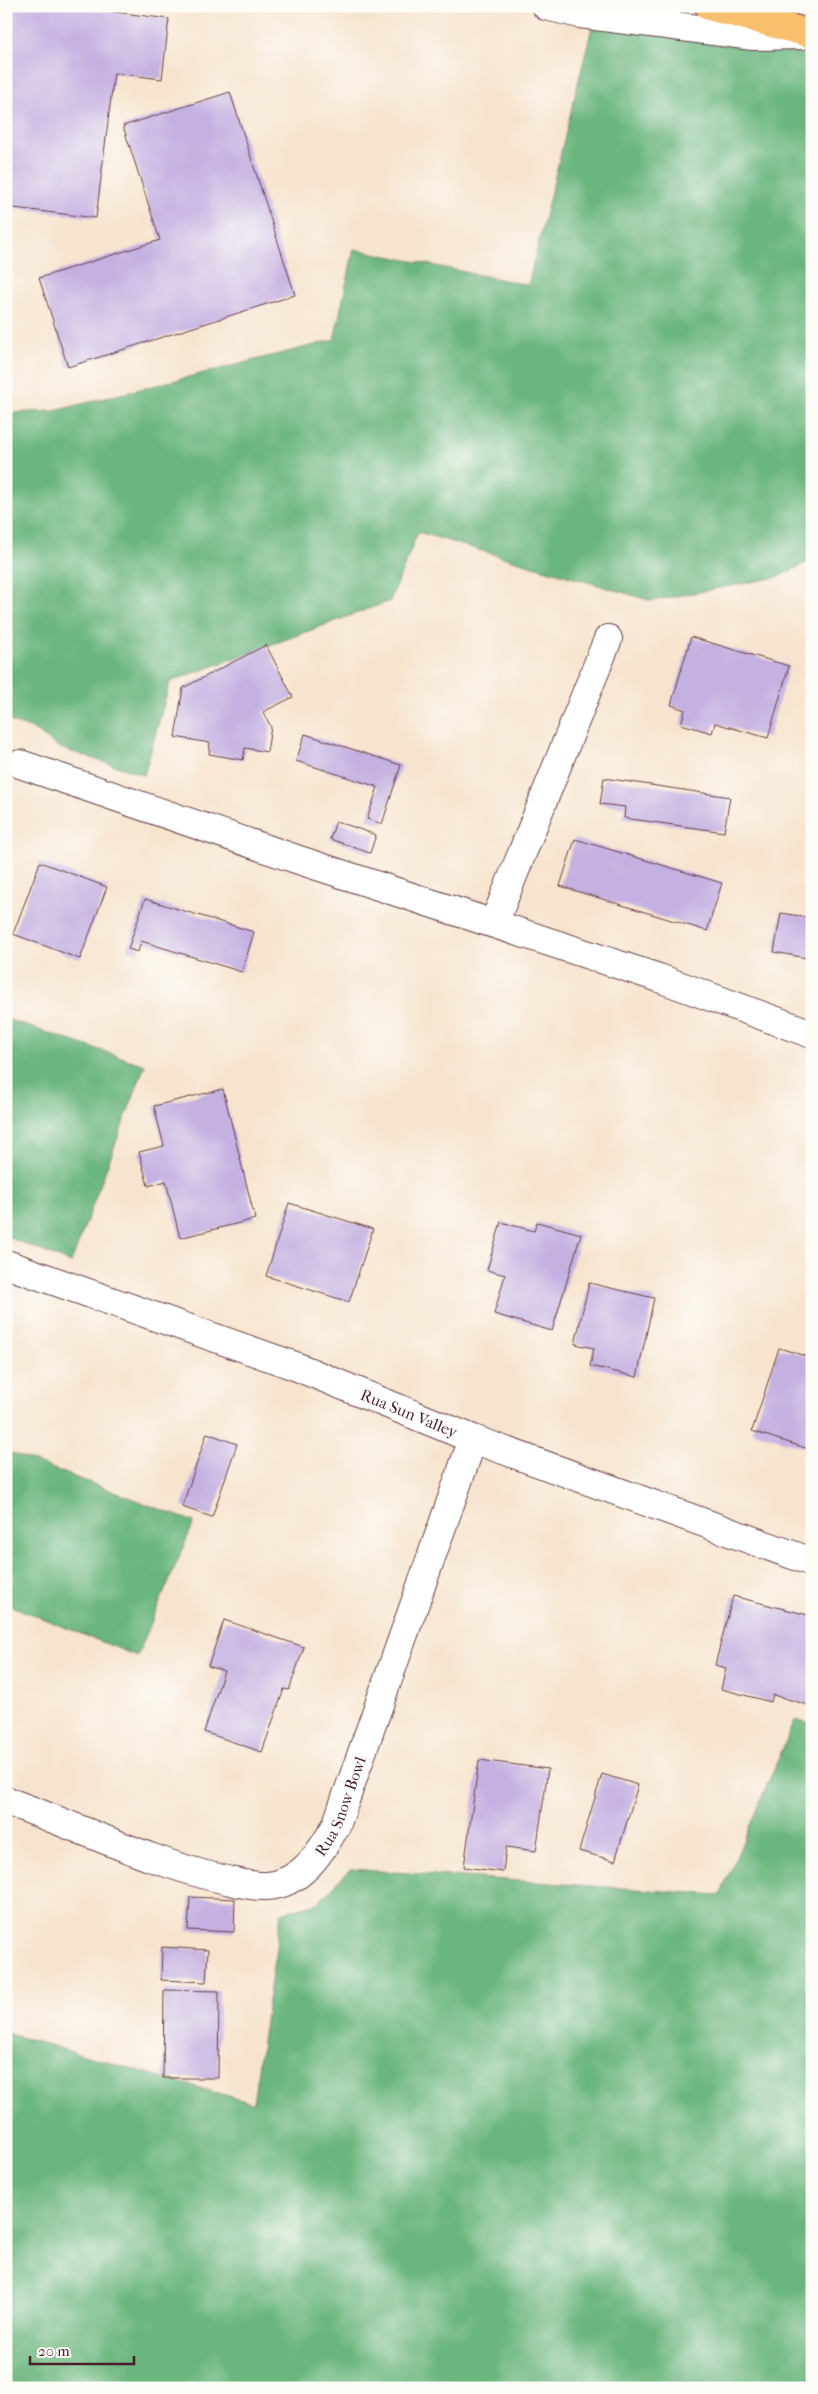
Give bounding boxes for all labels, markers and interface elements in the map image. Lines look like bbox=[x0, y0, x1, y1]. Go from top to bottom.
street label: Rua Sun Valley bbox=[358, 1385, 461, 1441]
street label: Rua Snow Bowl bbox=[310, 1753, 370, 1859]
scale bar bbox=[30, 2334, 134, 2366]
text: 20 m bbox=[38, 2342, 70, 2360]

